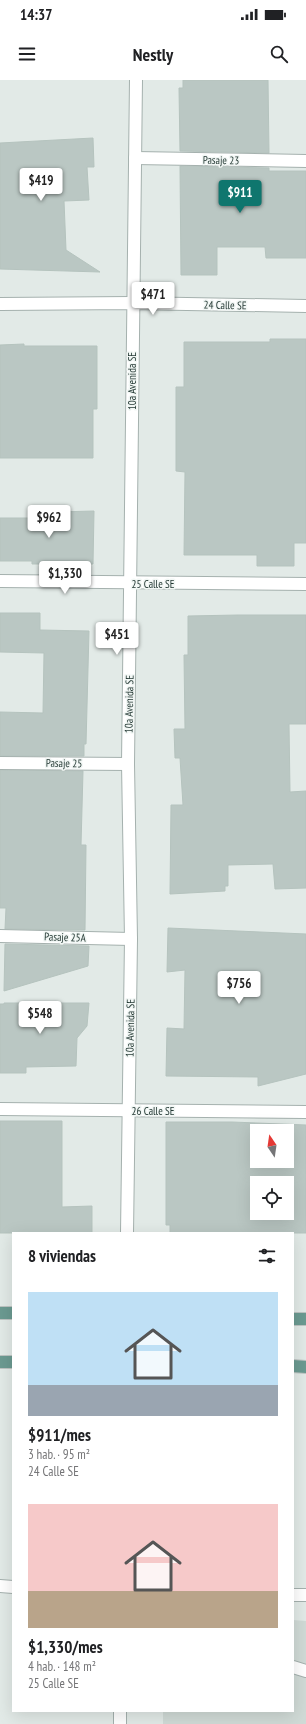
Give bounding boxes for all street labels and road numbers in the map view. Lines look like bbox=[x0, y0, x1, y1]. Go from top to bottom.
street label: Pasaje 23 bbox=[203, 153, 239, 167]
street label: 24 Calle SE bbox=[203, 298, 247, 312]
street label: 10a Avenida SE bbox=[125, 352, 139, 410]
street label: 25 Calle SE bbox=[132, 577, 175, 591]
street label: 10a Avenida SE bbox=[121, 675, 137, 733]
street label: Pasaje 25 bbox=[46, 756, 82, 770]
street label: Pasaje 25A bbox=[44, 929, 87, 945]
street label: 10a Avenida SE bbox=[122, 999, 138, 1057]
street label: 26 Calle SE bbox=[132, 1104, 175, 1118]

